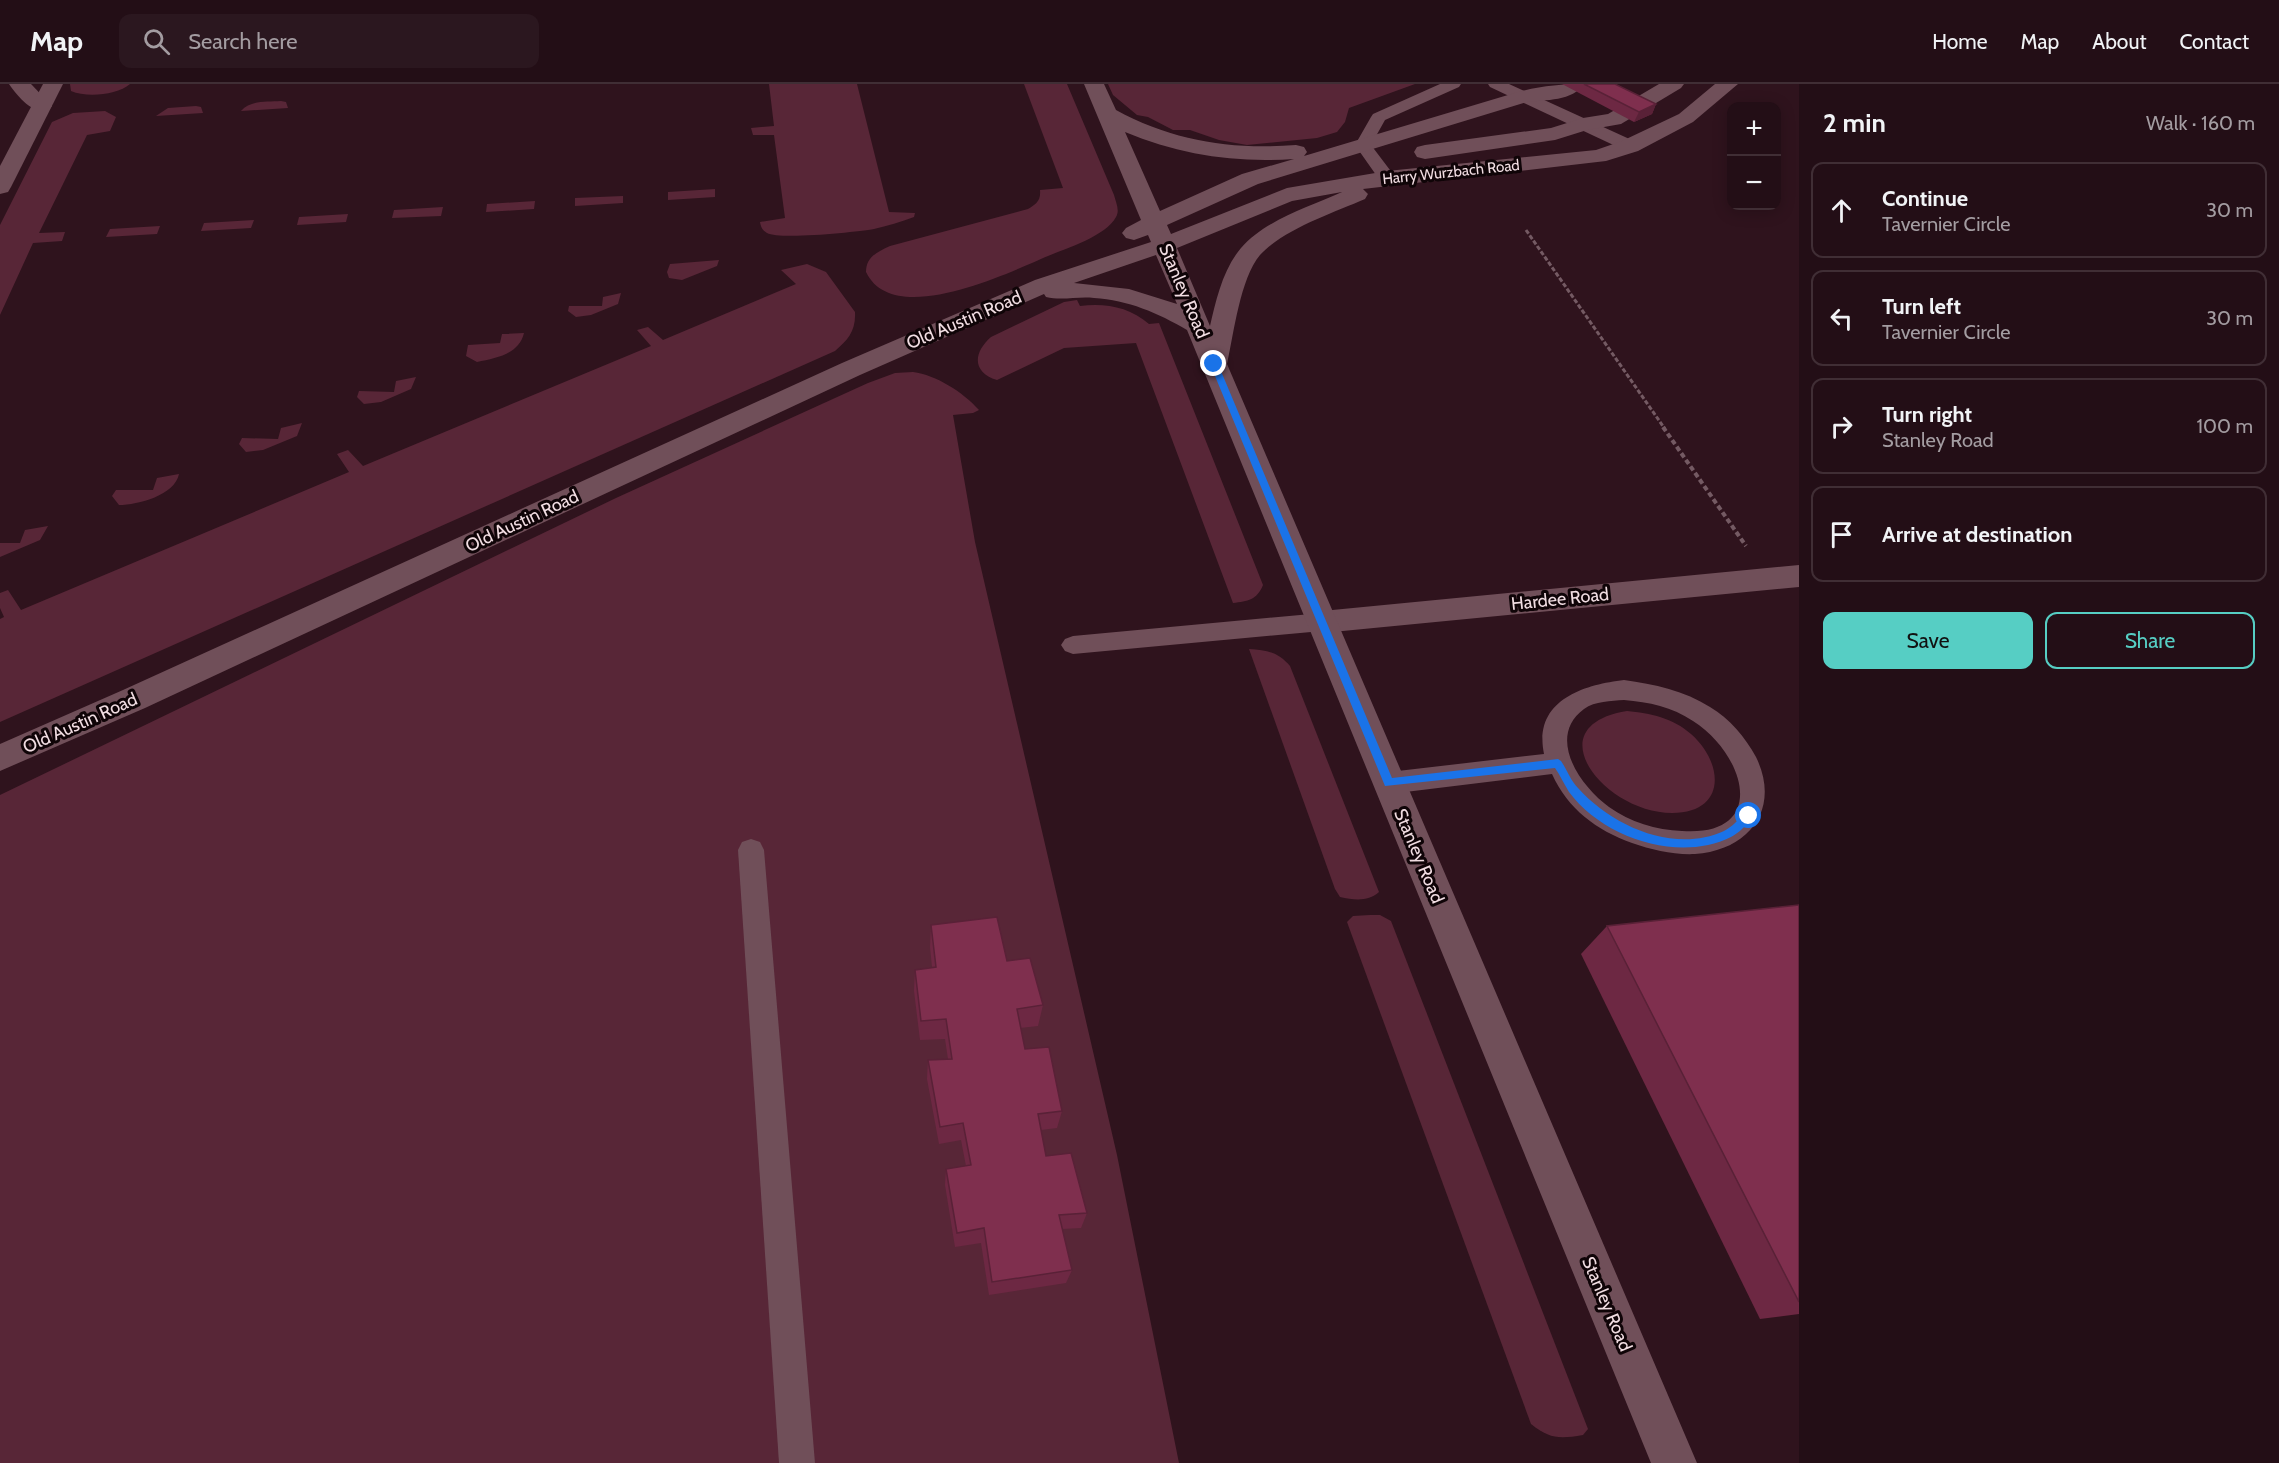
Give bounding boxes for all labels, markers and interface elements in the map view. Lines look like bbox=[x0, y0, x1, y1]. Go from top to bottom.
search box bbox=[119, 14, 539, 68]
text: Map bbox=[30, 24, 83, 58]
icon: search bbox=[140, 25, 173, 58]
text: Search here bbox=[188, 28, 297, 55]
text: Home bbox=[1932, 29, 1988, 54]
text: Map bbox=[2021, 29, 2059, 54]
text: About bbox=[2092, 29, 2146, 54]
text: Contact bbox=[2179, 29, 2249, 54]
map controls bbox=[1727, 102, 1781, 210]
button: + bbox=[1727, 102, 1781, 156]
text: 2 min bbox=[1823, 107, 1886, 139]
text: Walk · 160 m bbox=[2146, 111, 2255, 135]
street label: Harry Wurzbach Road bbox=[1381, 156, 1521, 188]
button: − bbox=[1727, 156, 1781, 210]
text: Continue bbox=[1882, 185, 1968, 212]
icon: ahead bbox=[1825, 194, 1858, 227]
text: 30 m bbox=[2206, 198, 2253, 222]
text: Tavernier Circle bbox=[1882, 212, 2011, 236]
street label: Stanley Road bbox=[1154, 240, 1214, 342]
street label: Old Austin Road bbox=[903, 286, 1025, 354]
text: Turn left bbox=[1882, 293, 1961, 320]
icon: left bbox=[1825, 302, 1858, 335]
text: 30 m bbox=[2206, 306, 2253, 330]
text: Tavernier Circle bbox=[1882, 320, 2011, 344]
route end bbox=[1200, 350, 1226, 376]
text: Turn right bbox=[1882, 401, 1972, 428]
icon: right bbox=[1825, 410, 1858, 443]
text: 100 m bbox=[2197, 414, 2253, 438]
text: Stanley Road bbox=[1882, 428, 1994, 452]
street label: Old Austin Road bbox=[462, 485, 582, 557]
icon: arrive bbox=[1825, 518, 1858, 551]
text: Arrive at destination bbox=[1882, 521, 2072, 548]
street label: Hardee Road bbox=[1510, 583, 1610, 615]
button: Save bbox=[1823, 612, 2033, 669]
button: Share bbox=[2045, 612, 2255, 669]
street label: Old Austin Road bbox=[19, 688, 141, 758]
route start bbox=[1735, 802, 1761, 828]
street label: Stanley Road bbox=[1389, 805, 1449, 907]
street label: Stanley Road bbox=[1577, 1253, 1637, 1355]

